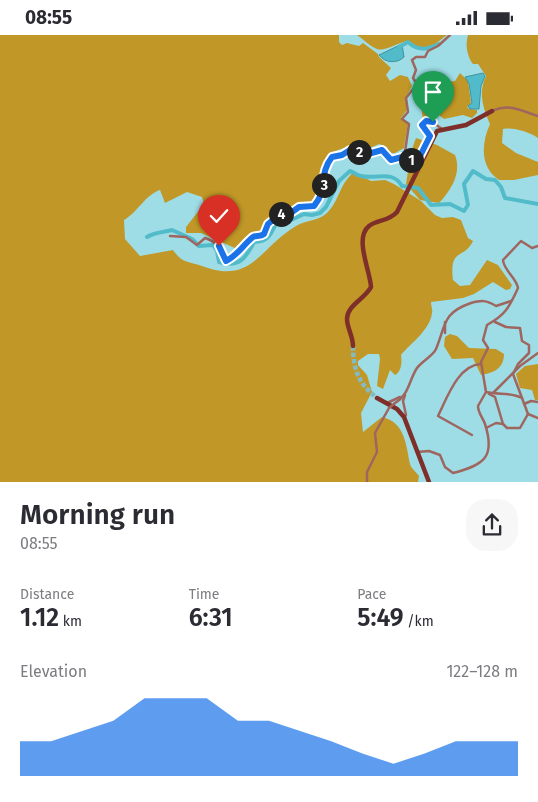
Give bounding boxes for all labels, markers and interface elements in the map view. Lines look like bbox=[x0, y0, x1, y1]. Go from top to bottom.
text: 08:55 bbox=[25, 6, 72, 29]
pin bbox=[412, 71, 454, 122]
icon: arrive bbox=[419, 78, 447, 106]
pin: 2 bbox=[346, 139, 372, 165]
text: 2 bbox=[356, 144, 363, 161]
pin: 1 bbox=[398, 147, 424, 173]
text: 1 bbox=[408, 152, 415, 169]
pin: 3 bbox=[312, 173, 336, 197]
text: 3 bbox=[321, 177, 328, 194]
pin bbox=[198, 195, 240, 246]
pin: 4 bbox=[268, 201, 294, 227]
icon: check bbox=[205, 202, 233, 230]
text: 4 bbox=[278, 206, 285, 223]
text: Morning run bbox=[20, 498, 175, 531]
button: share bbox=[466, 499, 518, 551]
text: 08:55 bbox=[20, 534, 58, 553]
text: Distance bbox=[20, 586, 74, 603]
text: Time bbox=[189, 586, 219, 603]
text: Pace bbox=[357, 586, 386, 603]
text: 1.12 bbox=[20, 603, 59, 633]
text: 6:31 bbox=[189, 603, 233, 633]
text: 5:49 bbox=[357, 603, 404, 633]
text: km bbox=[59, 613, 82, 630]
text: /km bbox=[404, 613, 434, 630]
text: Elevation bbox=[20, 662, 87, 681]
text: 122–128 m bbox=[446, 662, 518, 681]

